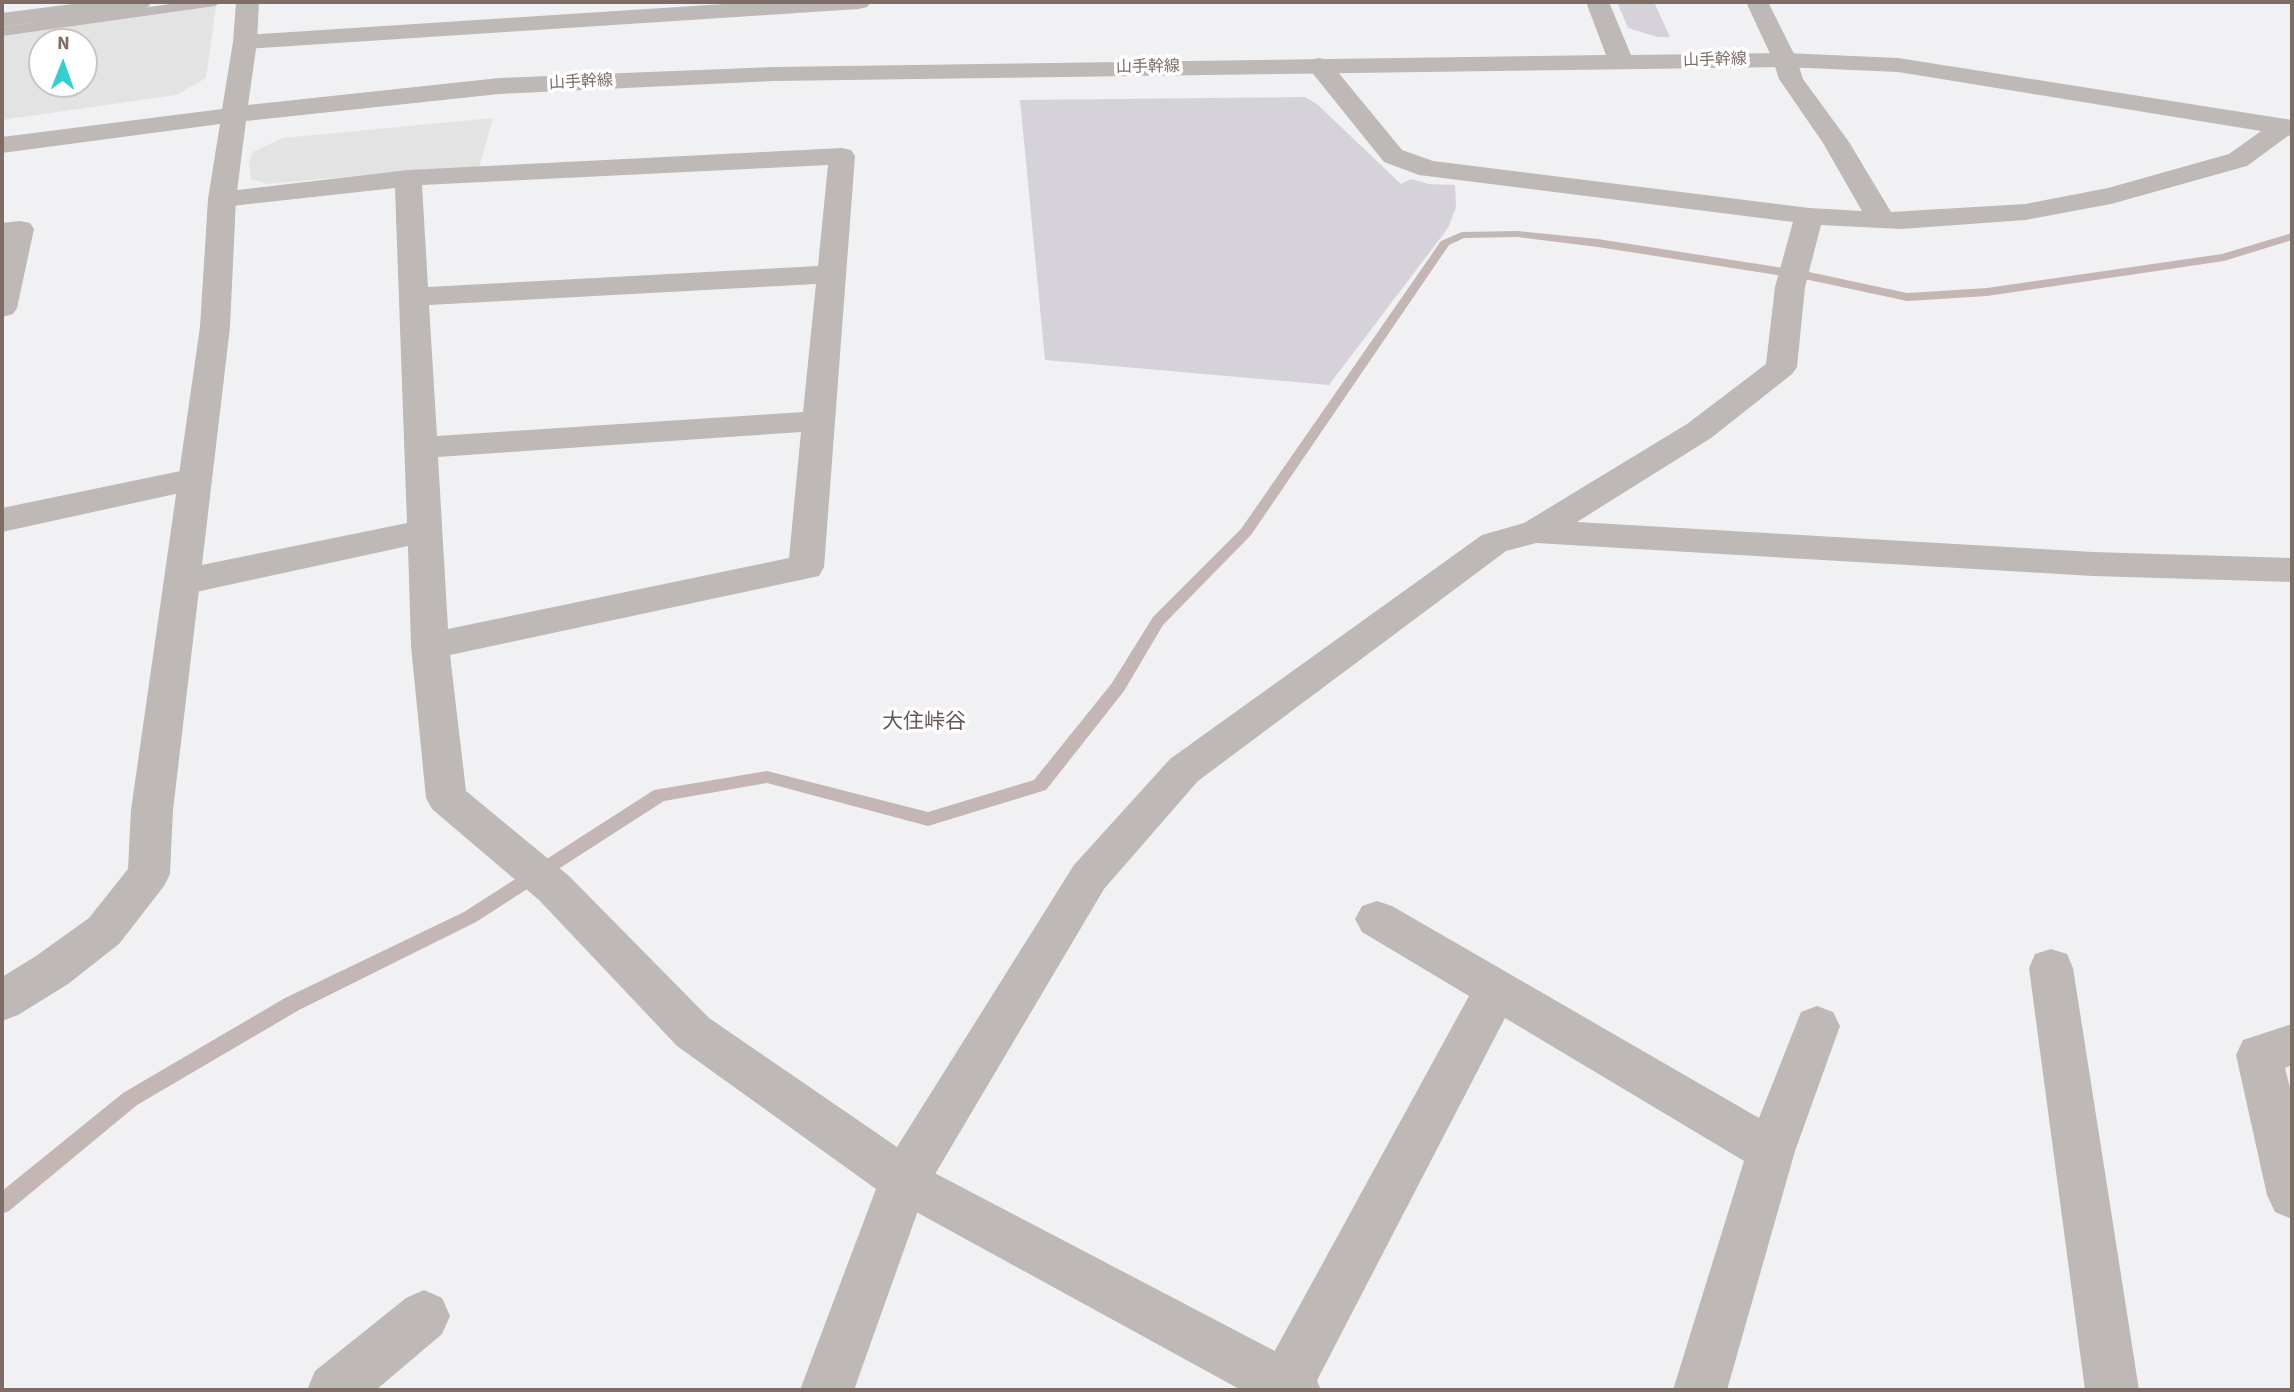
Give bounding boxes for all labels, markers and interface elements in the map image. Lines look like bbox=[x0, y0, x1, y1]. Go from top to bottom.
north arrow bbox=[28, 28, 98, 98]
text: N bbox=[57, 30, 70, 57]
street label: 山手幹線 bbox=[1683, 50, 1747, 72]
street label: 山手幹線 bbox=[1116, 58, 1180, 78]
street label: 山手幹線 bbox=[549, 72, 613, 94]
district label: 大住峠谷 bbox=[882, 710, 966, 736]

